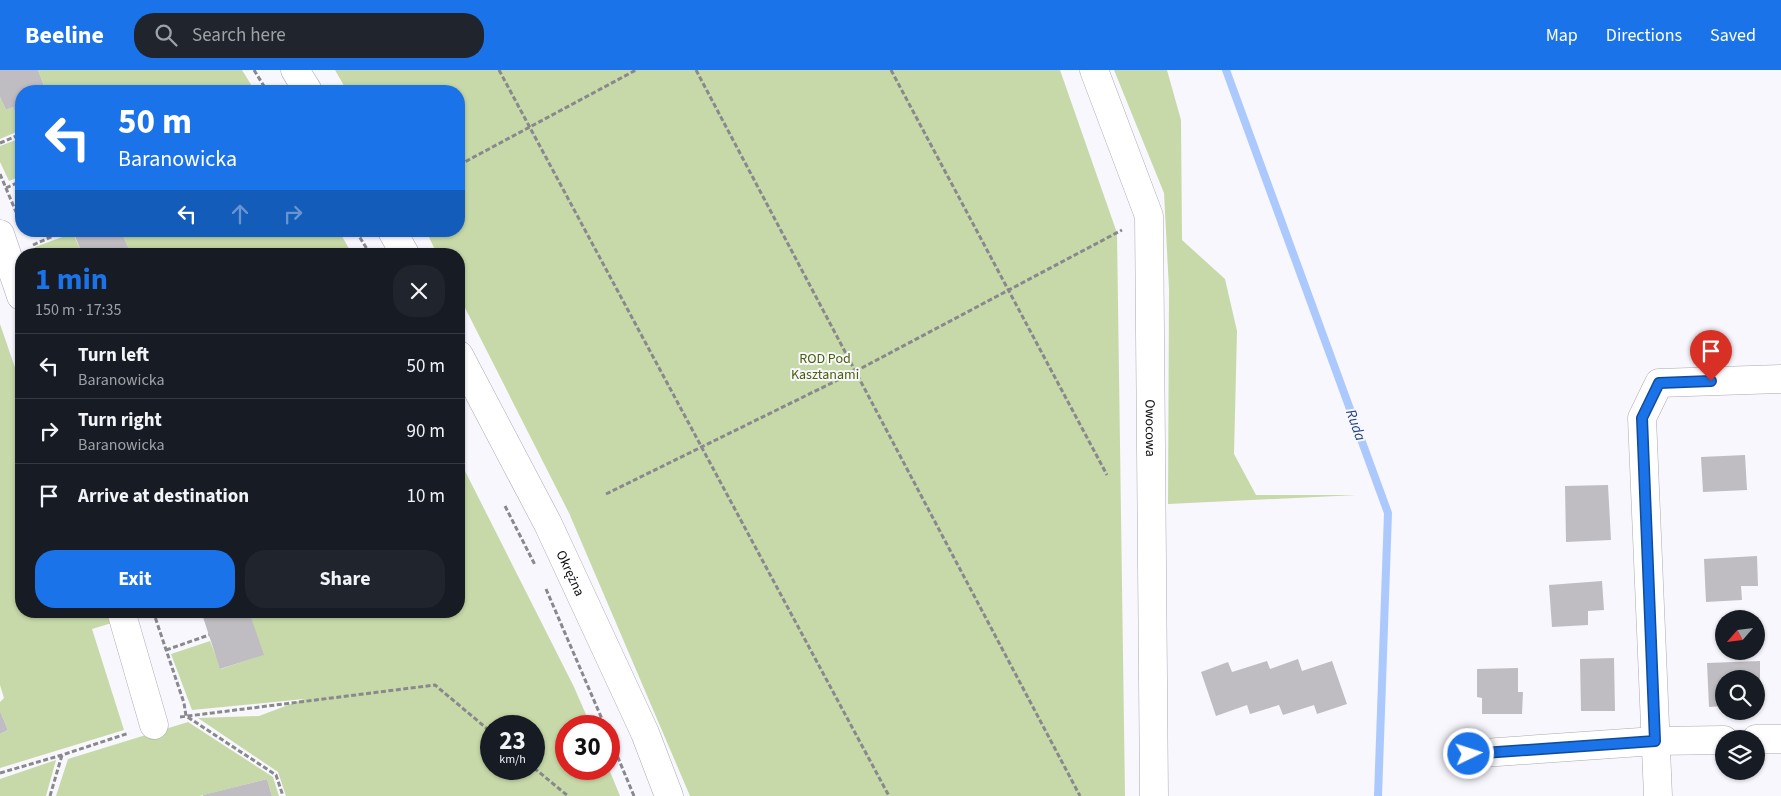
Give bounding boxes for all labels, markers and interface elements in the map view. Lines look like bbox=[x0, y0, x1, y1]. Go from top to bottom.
search box bbox=[134, 13, 484, 58]
text: Beeline bbox=[25, 18, 104, 53]
icon: search bbox=[152, 21, 180, 49]
text: Search here bbox=[192, 22, 286, 49]
text: Map bbox=[1546, 23, 1578, 48]
text: Directions bbox=[1606, 23, 1682, 48]
text: Saved bbox=[1710, 23, 1756, 48]
text: 50 m bbox=[118, 97, 192, 147]
icon: left bbox=[35, 105, 100, 170]
text: Baranowicka bbox=[118, 143, 237, 175]
icon: left bbox=[173, 200, 201, 228]
icon: ahead bbox=[226, 200, 254, 228]
icon: right bbox=[279, 200, 307, 228]
text: 1 min bbox=[35, 258, 108, 301]
button: close bbox=[393, 265, 445, 317]
text: 150 m · 17:35 bbox=[35, 299, 122, 321]
pin bbox=[1690, 330, 1732, 381]
icon: arrive bbox=[1697, 337, 1725, 365]
text: Turn left bbox=[78, 342, 149, 369]
park label: ROD Pod Kasztanami bbox=[791, 349, 859, 385]
icon: left bbox=[35, 352, 63, 380]
text: 50 m bbox=[407, 353, 445, 380]
text: Baranowicka bbox=[78, 369, 165, 391]
street label: Owocowa bbox=[1140, 399, 1160, 457]
water label: Ruda bbox=[1340, 406, 1371, 444]
text: Turn right bbox=[78, 407, 162, 434]
icon: right bbox=[35, 417, 63, 445]
text: 90 m bbox=[407, 418, 445, 445]
text: Baranowicka bbox=[78, 434, 165, 456]
icon: arrive bbox=[35, 482, 63, 510]
text: Arrive at destination bbox=[78, 483, 249, 510]
text: 10 m bbox=[407, 483, 445, 510]
street label: Okrężna bbox=[551, 547, 589, 600]
button: Exit bbox=[35, 550, 235, 608]
button: Share bbox=[245, 550, 445, 608]
north arrow bbox=[1715, 610, 1765, 660]
map controls bbox=[1715, 610, 1765, 780]
button: search bbox=[1715, 670, 1765, 720]
speed limit sign: 30 bbox=[555, 715, 620, 780]
text: 23 bbox=[499, 723, 526, 759]
position arrow bbox=[1442, 727, 1494, 779]
button: layers bbox=[1715, 730, 1765, 780]
text: km/h bbox=[499, 751, 526, 768]

